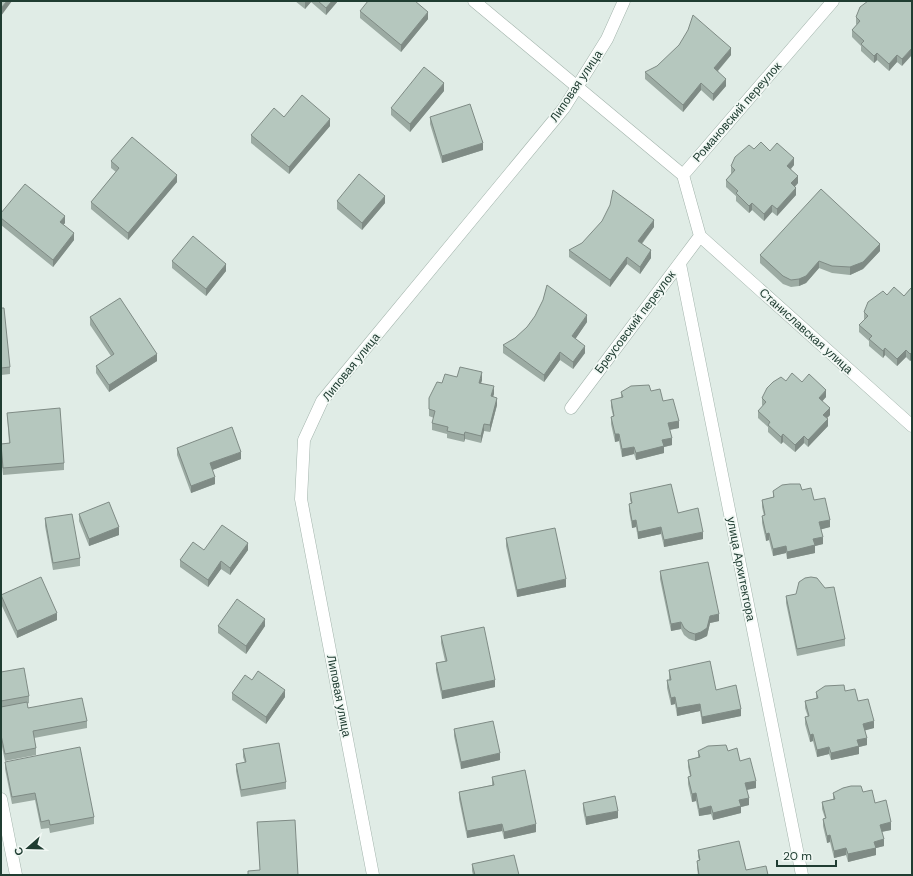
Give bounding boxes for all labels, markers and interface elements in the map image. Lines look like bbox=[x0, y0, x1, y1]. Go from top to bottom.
street label: Липовая улица bbox=[546, 47, 606, 125]
street label: Романовский переулок bbox=[689, 58, 785, 165]
street label: Бреусовский переулок bbox=[591, 267, 679, 377]
street label: Станиславская улица bbox=[756, 285, 856, 378]
street label: Липовая улица bbox=[319, 329, 384, 404]
street label: улица Архитектора bbox=[723, 515, 759, 623]
street label: Липовая улица bbox=[323, 654, 355, 739]
north arrow bbox=[8, 828, 48, 868]
scale bar bbox=[777, 842, 836, 868]
text: С bbox=[11, 845, 27, 858]
text: 20 m bbox=[783, 848, 812, 864]

